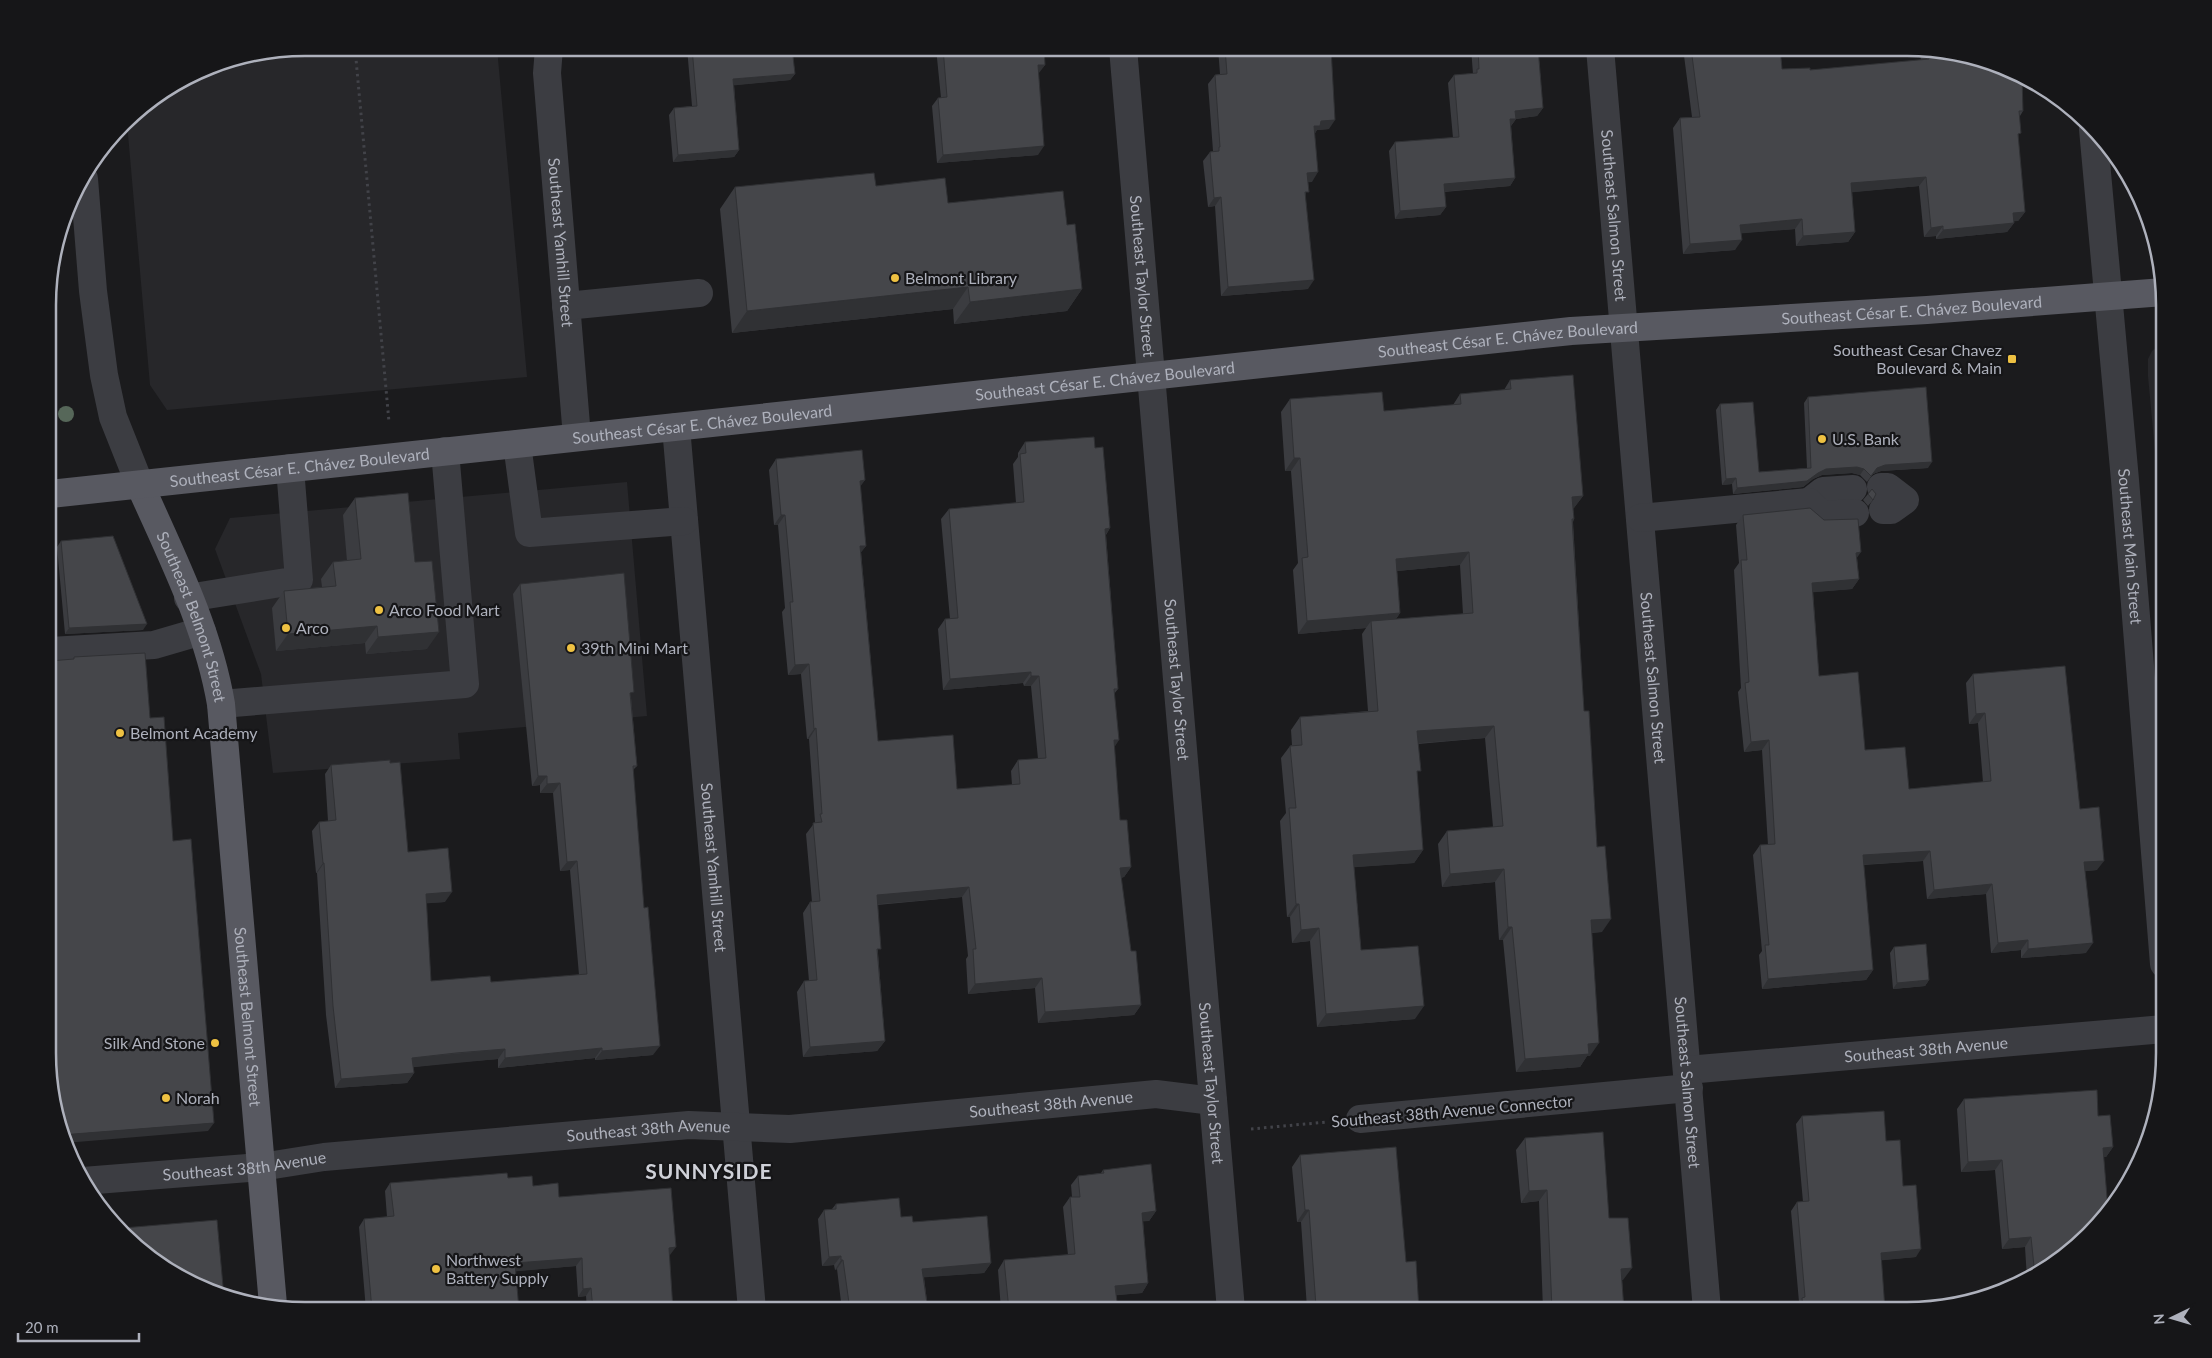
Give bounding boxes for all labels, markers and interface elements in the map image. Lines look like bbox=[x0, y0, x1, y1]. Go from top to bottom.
street label: Southeast Salmon Street bbox=[1598, 129, 1631, 302]
street label: Southeast Yamhill Street bbox=[545, 157, 578, 328]
street label: Southeast Taylor Street bbox=[1127, 194, 1159, 358]
place label: Belmont Library bbox=[905, 268, 1018, 287]
marker: Belmont Library bbox=[889, 272, 901, 284]
street label: Southeast César E. Chávez Boulevard bbox=[1781, 291, 2043, 328]
street label: Southeast César E. Chávez Boulevard bbox=[1377, 317, 1638, 361]
place label: Southeast Cesar Chavez Boulevard & Main bbox=[1833, 340, 2002, 377]
marker: Southeast Cesar Chavez Boulevard & Main bbox=[2006, 353, 2018, 365]
street label: Southeast César E. Chávez Boulevard bbox=[974, 357, 1236, 404]
street label: Southeast César E. Chávez Boulevard bbox=[571, 400, 833, 447]
place label: U.S. Bank bbox=[1832, 429, 1900, 448]
marker: U.S. Bank bbox=[1816, 433, 1828, 445]
street label: Southeast César E. Chávez Boulevard bbox=[169, 443, 430, 490]
street label: Southeast Main Street bbox=[2115, 468, 2147, 625]
street label: Southeast Belmont Street bbox=[153, 528, 231, 704]
street label: Southeast Salmon Street bbox=[1637, 591, 1671, 765]
street label: Southeast Taylor Street bbox=[1161, 598, 1194, 762]
place label: Arco Food Mart bbox=[389, 600, 500, 619]
marker: Arco Food Mart bbox=[373, 604, 385, 616]
place label: Arco bbox=[296, 618, 329, 637]
marker: Arco bbox=[280, 622, 292, 634]
place label: 39th Mini Mart bbox=[581, 638, 688, 657]
marker: 39th Mini Mart bbox=[565, 642, 577, 654]
place label: Belmont Academy bbox=[130, 723, 258, 742]
marker: Belmont Academy bbox=[114, 727, 126, 739]
street label: Southeast Yamhill Street bbox=[698, 782, 731, 953]
street label: Southeast Belmont Street bbox=[231, 926, 266, 1107]
street label: Southeast Salmon Street bbox=[1671, 996, 1705, 1169]
street label: Southeast Taylor Street bbox=[1196, 1001, 1228, 1165]
street label: Southeast 38th Avenue bbox=[1843, 1032, 2009, 1065]
place label: Silk And Stone bbox=[104, 1033, 205, 1052]
marker: Silk And Stone bbox=[209, 1037, 221, 1049]
street label: Southeast 38th Avenue bbox=[968, 1086, 1134, 1121]
place label: Norah bbox=[176, 1088, 220, 1107]
street label: Southeast 38th Avenue Connector bbox=[1330, 1090, 1574, 1131]
marker: Norah bbox=[160, 1092, 172, 1104]
street label: Southeast 38th Avenue bbox=[566, 1115, 731, 1145]
street label: Southeast 38th Avenue bbox=[162, 1147, 327, 1184]
district label: SUNNYSIDE bbox=[645, 1158, 773, 1183]
place label: Northwest Battery Supply bbox=[446, 1250, 549, 1287]
marker: Northwest Battery Supply bbox=[430, 1263, 442, 1275]
north arrow bbox=[2147, 1293, 2197, 1343]
scale bar bbox=[18, 1310, 139, 1342]
text: N bbox=[2150, 1313, 2167, 1325]
text: 20 m bbox=[25, 1318, 59, 1336]

